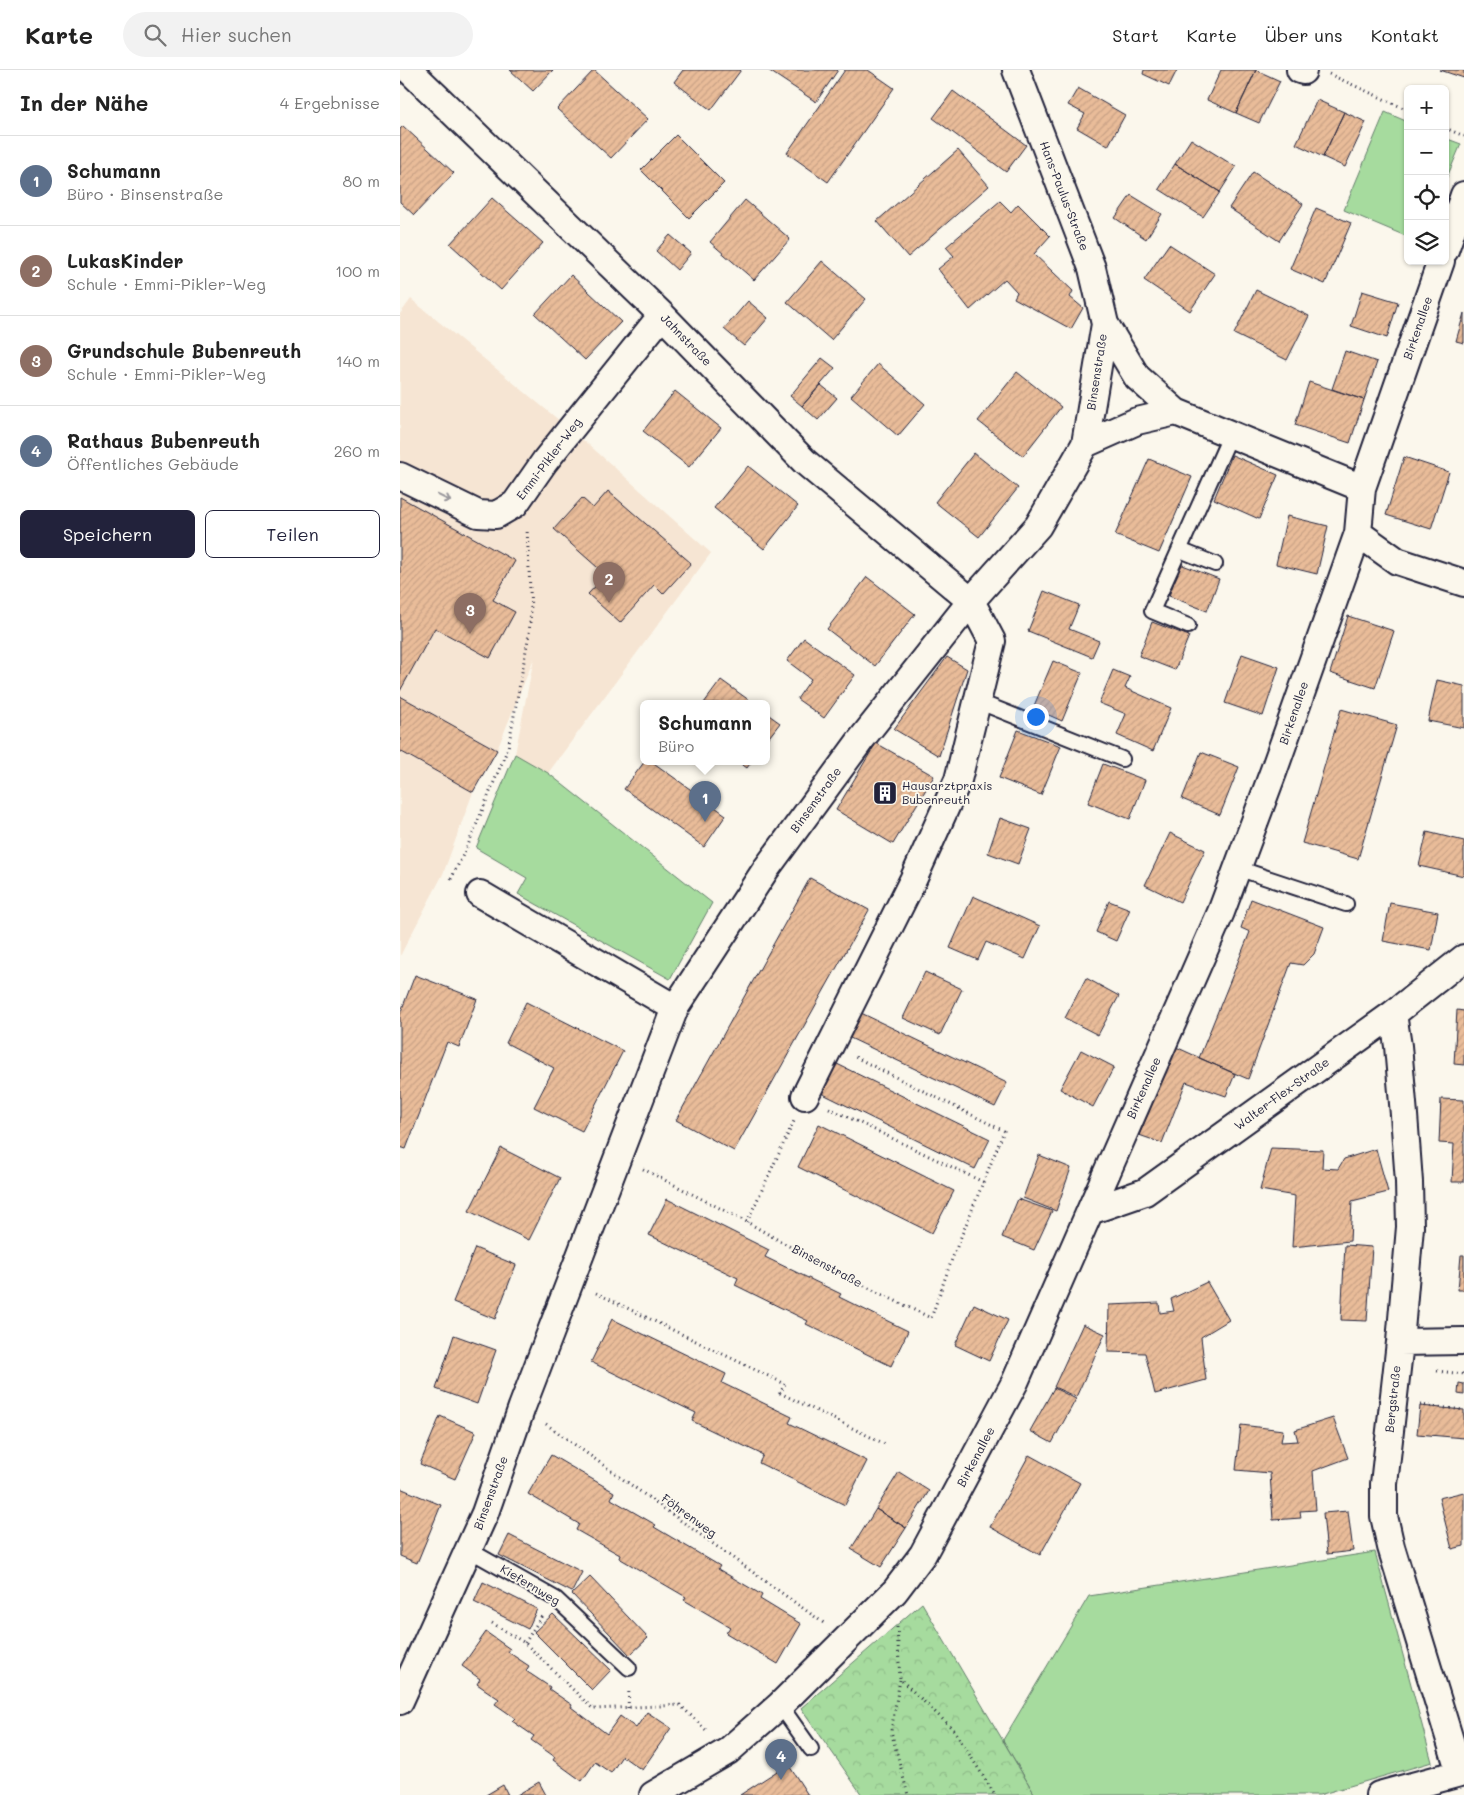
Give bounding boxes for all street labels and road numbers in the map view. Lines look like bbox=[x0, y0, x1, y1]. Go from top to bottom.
street label: Hans-Paulus-Straße bbox=[1037, 139, 1093, 253]
street label: Birkenallee bbox=[1399, 294, 1435, 361]
street label: Jahnstraße bbox=[658, 310, 716, 369]
street label: Binsenstraße bbox=[1082, 332, 1110, 411]
street label: Emmi-Pikler-Weg bbox=[512, 414, 584, 503]
street label: Birkenallee bbox=[1275, 679, 1311, 746]
street label: Binsenstraße bbox=[786, 763, 844, 835]
street label: Walter-Flex-Straße bbox=[1231, 1053, 1332, 1133]
street label: Birkenallee bbox=[1122, 1054, 1164, 1121]
street label: Binsenstraße bbox=[790, 1240, 865, 1290]
street label: Bergstraße bbox=[1381, 1364, 1403, 1433]
street label: Birkenallee bbox=[953, 1424, 998, 1489]
street label: Binsenstraße bbox=[469, 1454, 511, 1532]
street label: Föhrenweg bbox=[659, 1490, 720, 1541]
street label: Kiefernweg bbox=[498, 1560, 563, 1608]

